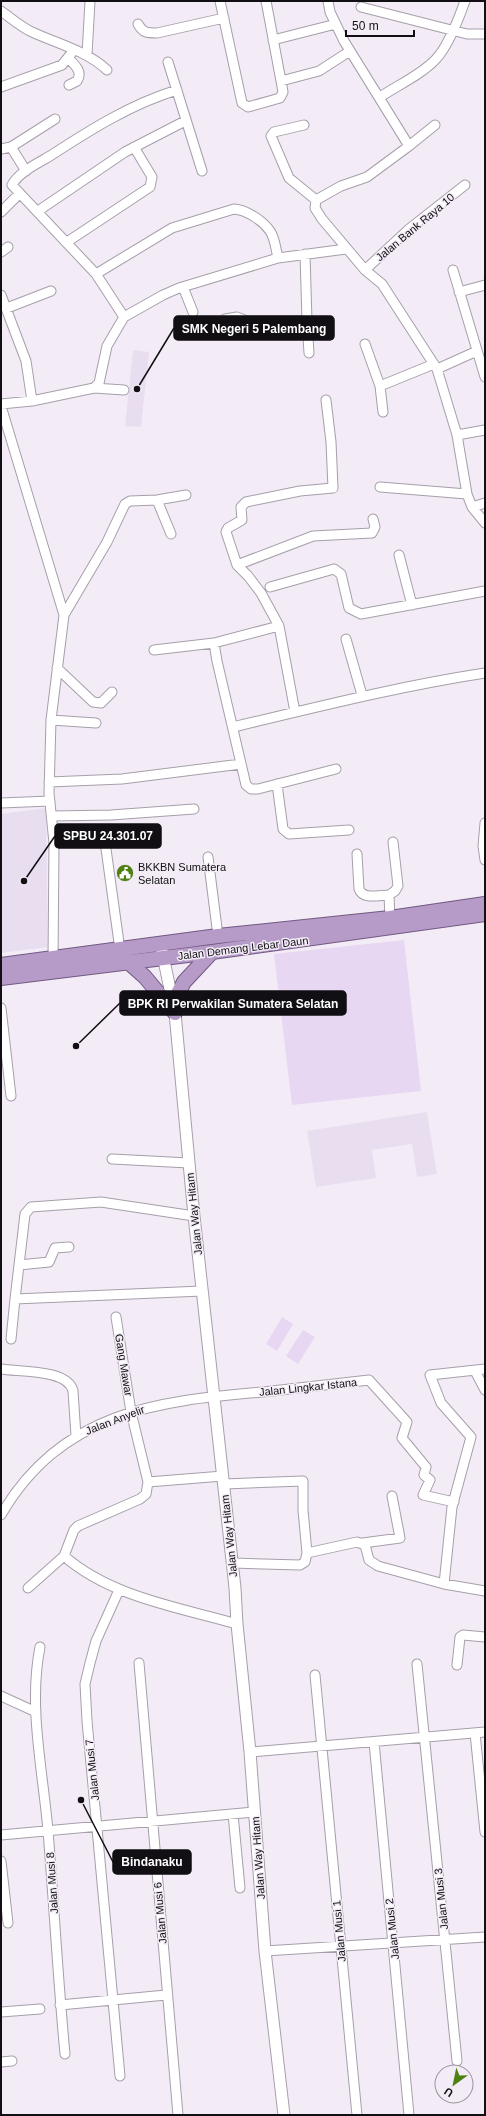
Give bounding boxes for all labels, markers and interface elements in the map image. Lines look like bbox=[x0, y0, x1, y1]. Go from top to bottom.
scale bar bbox=[346, 12, 414, 38]
text: 50 m bbox=[352, 19, 379, 33]
street label: Jalan Bank Raya 10 bbox=[373, 191, 457, 263]
callout: SMK Negeri 5 Palembang bbox=[174, 316, 334, 340]
text: SMK Negeri 5 Palembang bbox=[182, 322, 326, 336]
callout: SPBU 24.301.07 bbox=[55, 824, 161, 848]
text: SPBU 24.301.07 bbox=[63, 829, 153, 843]
place label: BKKBN Sumatera Selatan bbox=[138, 861, 227, 886]
public building icon: BKKBN Sumatera Selatan bbox=[115, 863, 135, 883]
street label: Jalan Demang Lebar Daun bbox=[177, 934, 309, 962]
callout: BPK RI Perwakilan Sumatera Selatan bbox=[120, 991, 346, 1015]
text: BPK RI Perwakilan Sumatera Selatan bbox=[128, 997, 338, 1011]
street label: Jalan Way Hitam bbox=[184, 1172, 204, 1256]
street label: Gang Mawar bbox=[113, 1333, 135, 1397]
street label: Jalan Lingkar Istana bbox=[258, 1376, 358, 1398]
street label: Jalan Anyelir bbox=[84, 1403, 147, 1437]
street label: Jalan Way Hitam bbox=[219, 1494, 239, 1578]
street label: Jalan Musi 7 bbox=[83, 1739, 101, 1801]
street label: Jalan Way Hitam bbox=[249, 1816, 267, 1900]
callout: Bindanaku bbox=[113, 1850, 191, 1874]
street label: Jalan Musi 8 bbox=[44, 1852, 60, 1914]
text: Bindanaku bbox=[121, 1855, 183, 1869]
street label: Jalan Musi 3 bbox=[432, 1868, 450, 1930]
street label: Jalan Musi 6 bbox=[151, 1882, 169, 1944]
street label: Jalan Musi 2 bbox=[383, 1898, 401, 1960]
street label: Jalan Musi 1 bbox=[330, 1900, 348, 1962]
north arrow bbox=[434, 2064, 474, 2104]
text: U bbox=[442, 2085, 455, 2100]

